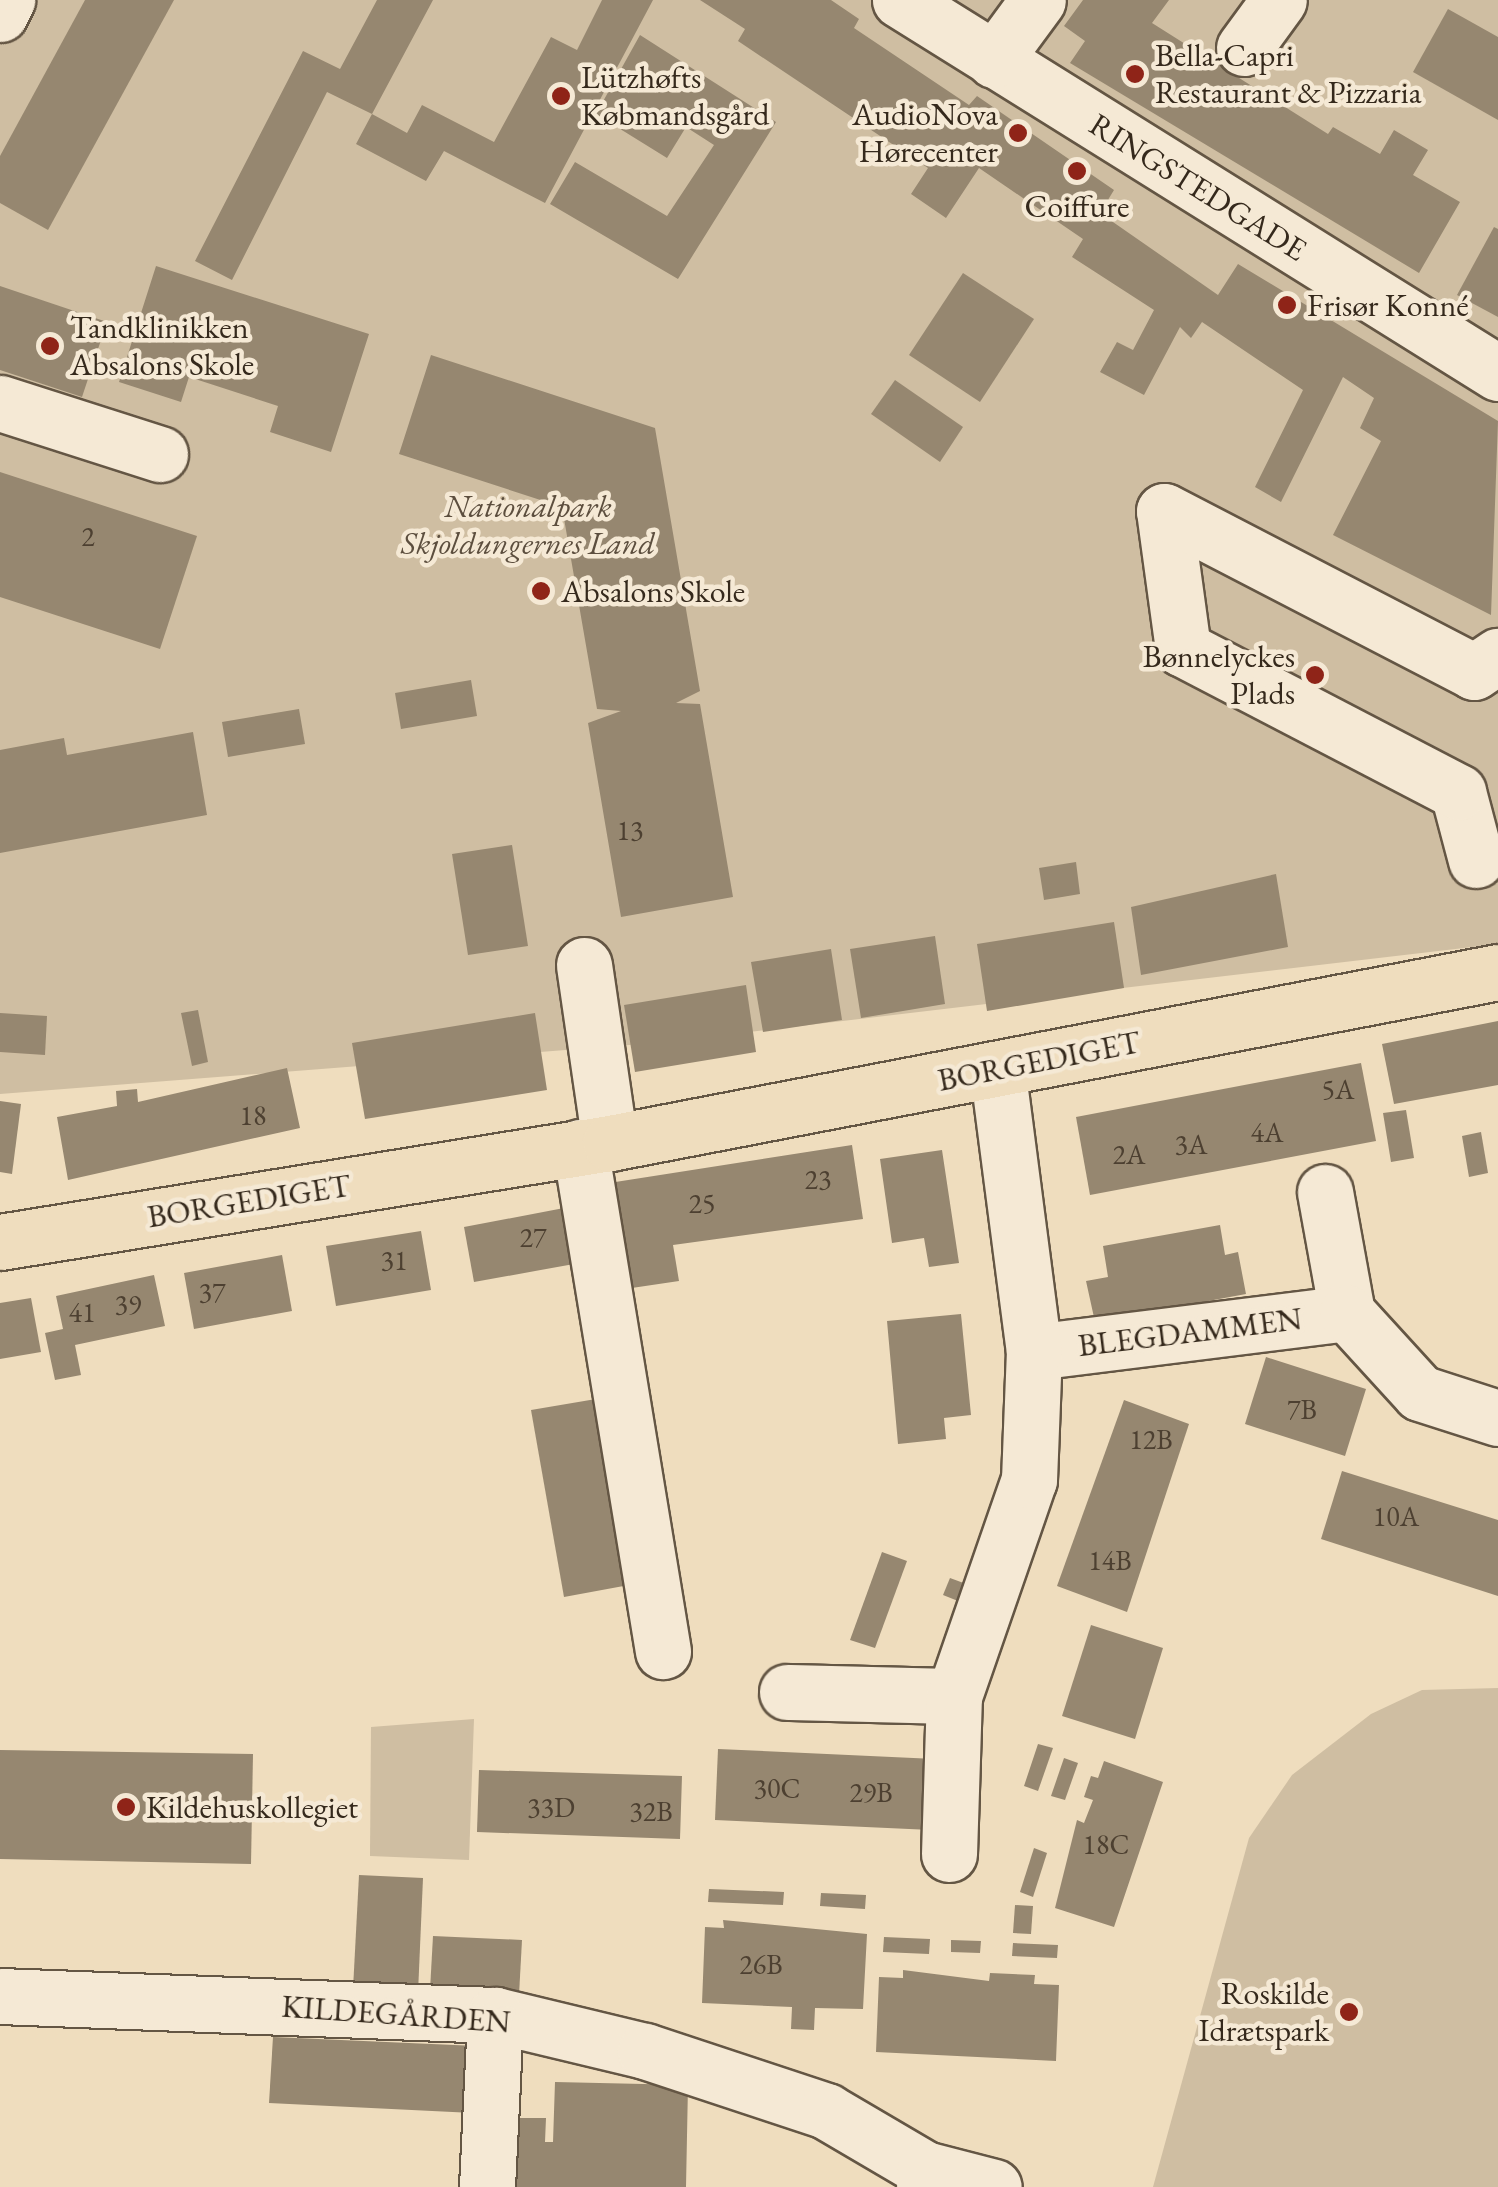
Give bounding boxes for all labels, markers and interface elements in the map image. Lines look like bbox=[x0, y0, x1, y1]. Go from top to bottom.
place label: Bella-Capri Restaurant & Pizzaria bbox=[1155, 37, 1421, 112]
place label: Lützhøfts Købmandsgård bbox=[581, 59, 769, 134]
marker: Bella-Capri Restaurant & Pizzaria bbox=[1124, 63, 1146, 85]
marker: Lützhøfts Købmandsgård bbox=[550, 85, 572, 107]
place label: AudioNova Hørecenter bbox=[852, 96, 998, 171]
street label: RINGSTEDGADE bbox=[1082, 105, 1314, 269]
marker: AudioNova Hørecenter bbox=[1007, 122, 1029, 144]
marker: Coiffure bbox=[1066, 160, 1088, 182]
place label: Coiffure bbox=[1025, 187, 1129, 225]
place label: Frisør Konné bbox=[1307, 286, 1469, 324]
marker: Frisør Konné bbox=[1276, 294, 1298, 316]
place label: Tandklinikken Absalons Skole bbox=[70, 309, 254, 384]
marker: Tandklinikken Absalons Skole bbox=[39, 335, 61, 357]
park label: Nationalpark Skjoldungernes Land bbox=[401, 488, 655, 563]
house number: 2 bbox=[81, 519, 95, 553]
place label: Absalons Skole bbox=[561, 572, 745, 610]
marker: Absalons Skole bbox=[530, 580, 552, 602]
place label: Bønnelyckes Plads bbox=[1143, 638, 1295, 713]
marker: Bønnelyckes Plads bbox=[1304, 664, 1326, 686]
house number: 13 bbox=[617, 813, 643, 847]
street label: BORGEDIGET bbox=[935, 1023, 1143, 1099]
house number: 5A bbox=[1322, 1072, 1354, 1106]
house number: 18 bbox=[240, 1098, 266, 1132]
house number: 4A bbox=[1251, 1115, 1283, 1149]
house number: 3A bbox=[1175, 1127, 1207, 1161]
house number: 2A bbox=[1113, 1137, 1145, 1171]
house number: 23 bbox=[805, 1162, 831, 1196]
street label: BORGEDIGET bbox=[145, 1166, 353, 1236]
house number: 25 bbox=[689, 1186, 715, 1220]
house number: 27 bbox=[520, 1220, 546, 1254]
house number: 31 bbox=[381, 1243, 407, 1277]
house number: 37 bbox=[199, 1275, 225, 1309]
house number: 39 bbox=[115, 1287, 141, 1321]
house number: 41 bbox=[69, 1295, 95, 1329]
street label: BLEGDAMMEN bbox=[1076, 1299, 1304, 1365]
house number: 7B bbox=[1287, 1392, 1317, 1426]
house number: 12B bbox=[1129, 1422, 1173, 1456]
house number: 10A bbox=[1373, 1499, 1419, 1533]
house number: 14B bbox=[1088, 1543, 1132, 1577]
house number: 30C bbox=[754, 1771, 800, 1805]
house number: 29B bbox=[849, 1775, 893, 1809]
place label: Kildehuskollegiet bbox=[146, 1788, 358, 1826]
house number: 33D bbox=[527, 1790, 575, 1824]
house number: 32B bbox=[629, 1794, 673, 1828]
marker: Kildehuskollegiet bbox=[115, 1796, 137, 1818]
house number: 18C bbox=[1083, 1827, 1129, 1861]
house number: 26B bbox=[739, 1947, 783, 1981]
place label: Roskilde Idrætspark bbox=[1199, 1975, 1329, 2050]
street label: KILDEGÅRDEN bbox=[280, 1987, 512, 2041]
marker: Roskilde Idrætspark bbox=[1338, 2001, 1360, 2023]

